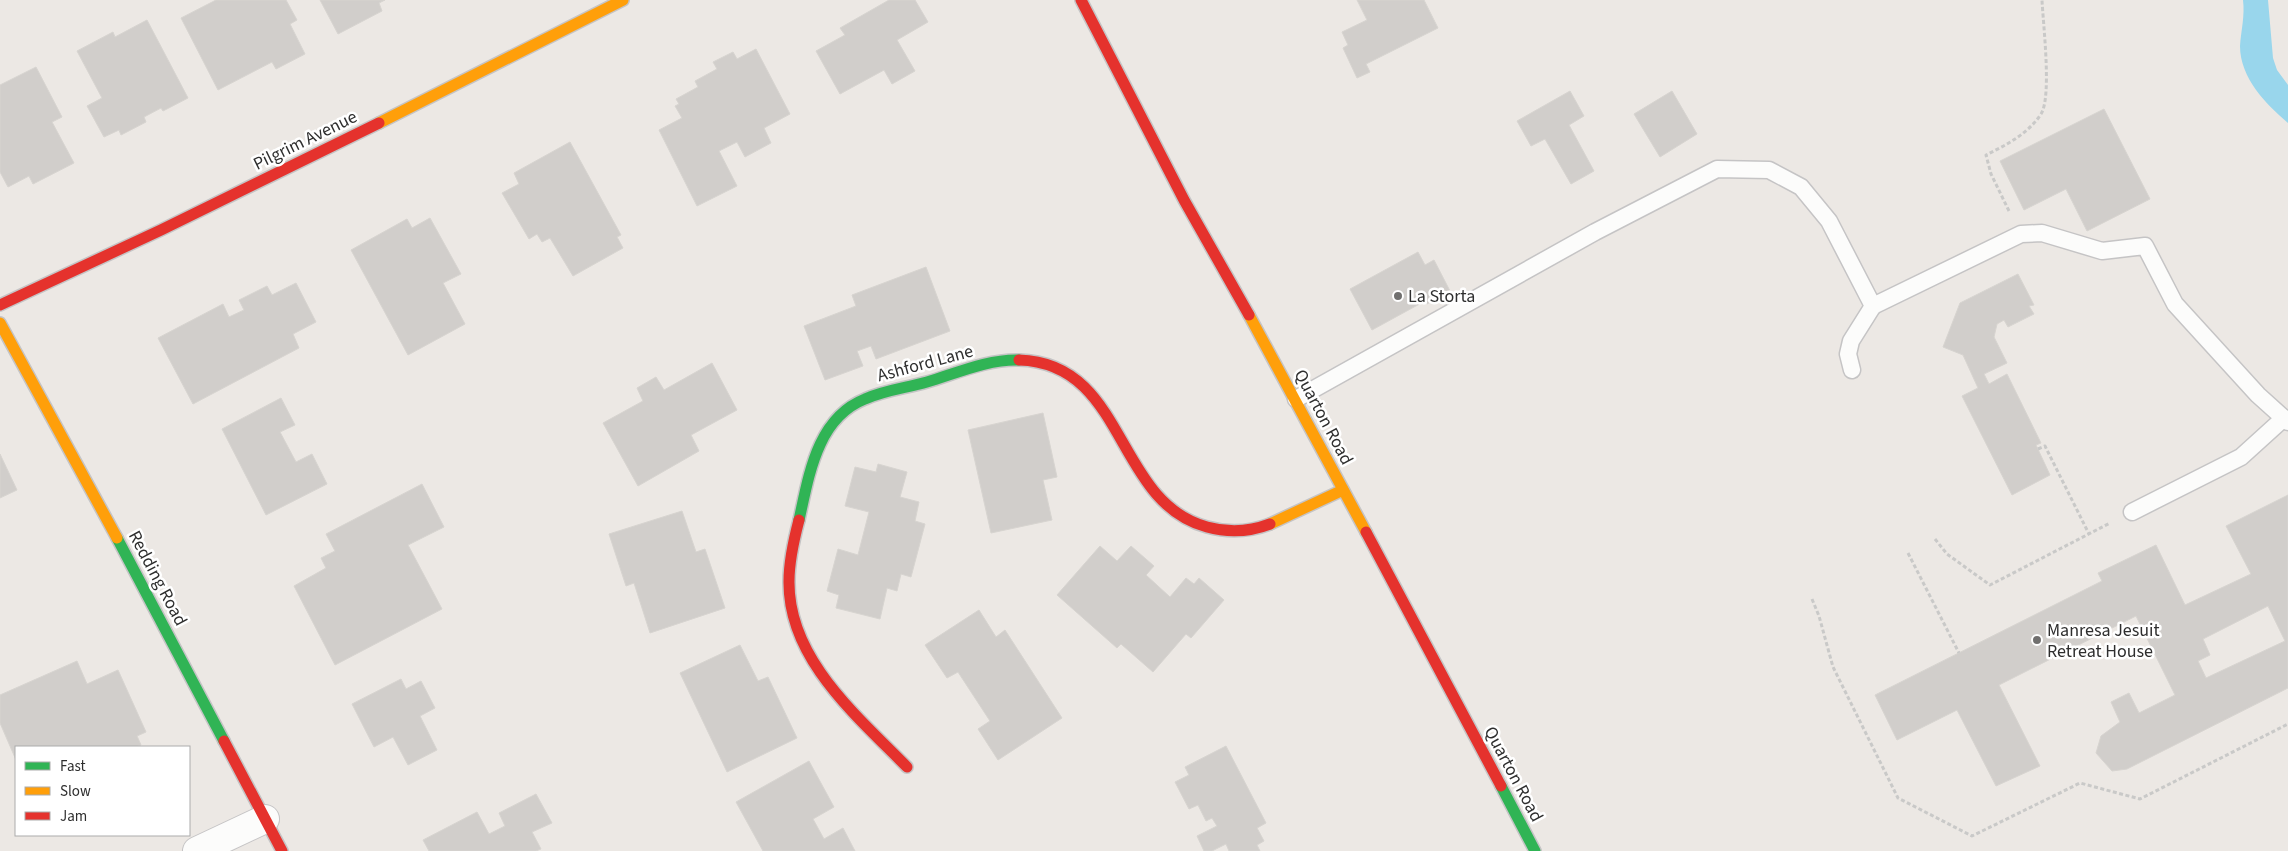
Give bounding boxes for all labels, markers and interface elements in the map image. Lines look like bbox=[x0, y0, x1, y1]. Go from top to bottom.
street label: Pilgrim Avenue bbox=[249, 104, 362, 176]
place label: La Storta bbox=[1408, 284, 1475, 309]
marker: La Storta bbox=[1392, 290, 1404, 302]
street label: Ashford Lane bbox=[874, 339, 976, 388]
street label: Quarton Road bbox=[1288, 365, 1359, 469]
street label: Redding Road bbox=[122, 526, 193, 630]
place label: Manresa Jesuit Retreat House bbox=[2047, 618, 2160, 664]
marker: Manresa Jesuit Retreat House bbox=[2031, 634, 2043, 646]
street label: Quarton Road bbox=[1478, 722, 1549, 826]
legend bbox=[15, 746, 190, 836]
text: Fast bbox=[60, 756, 86, 777]
text: Slow bbox=[60, 781, 91, 802]
text: Jam bbox=[60, 806, 87, 827]

